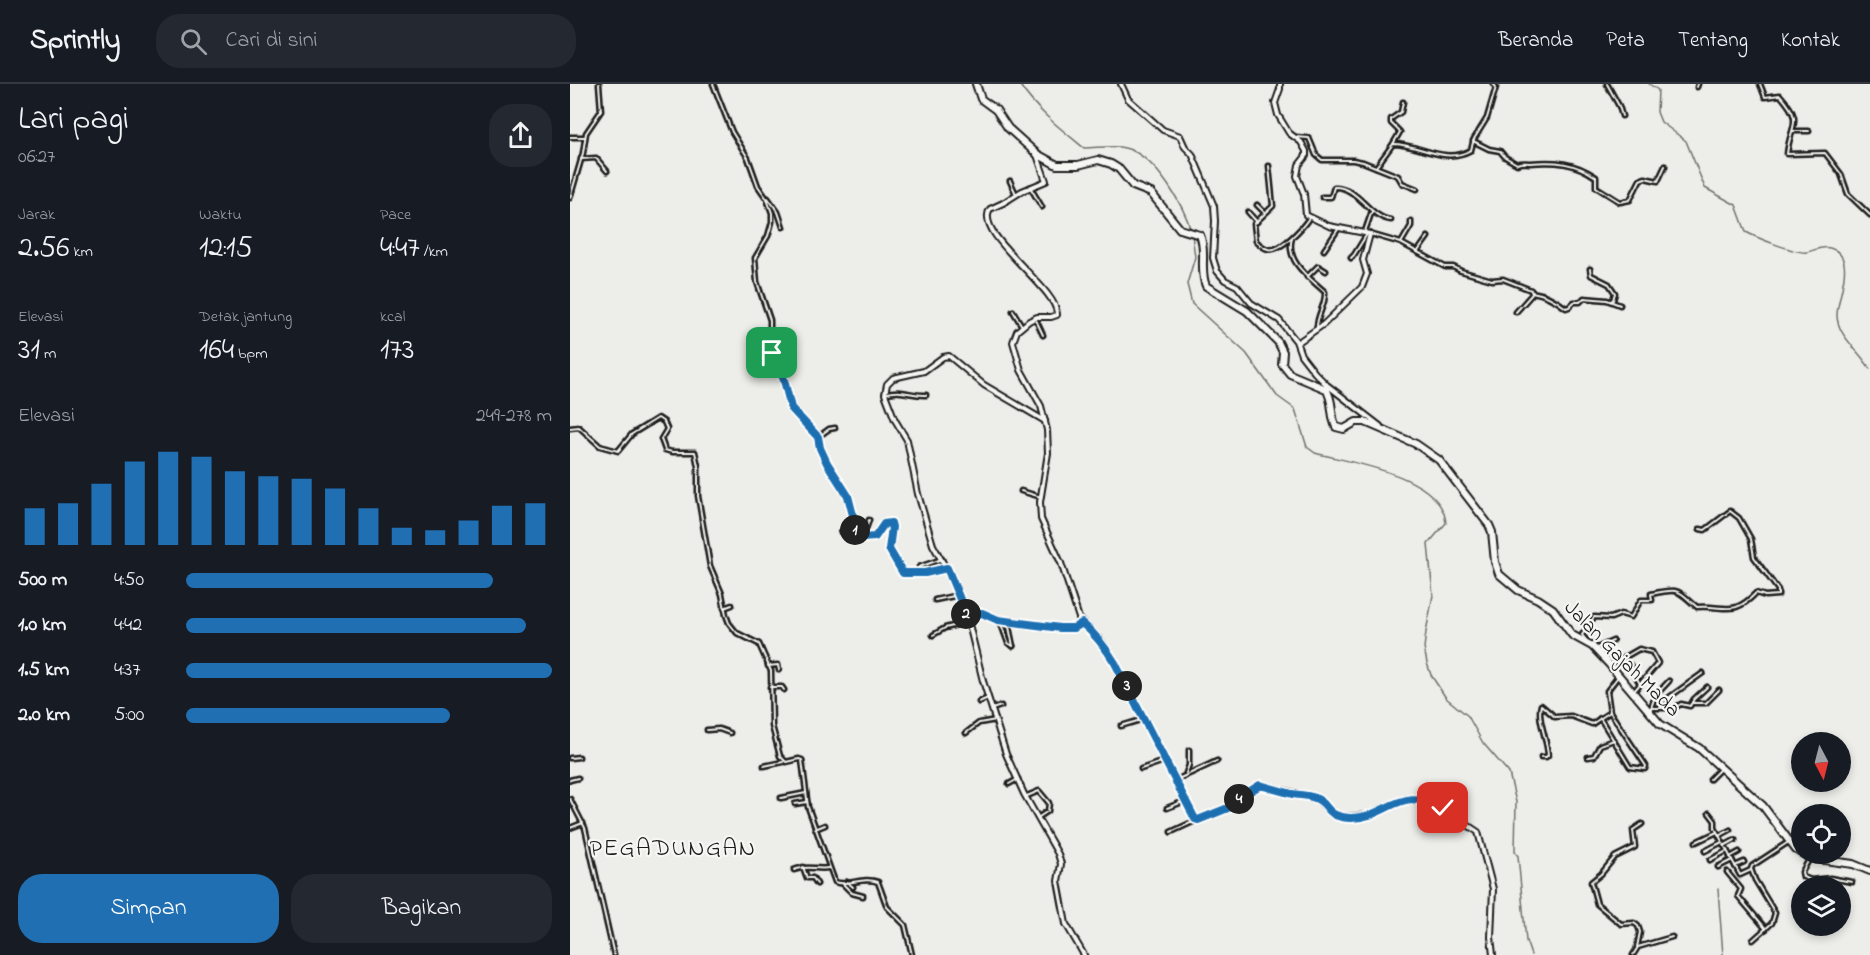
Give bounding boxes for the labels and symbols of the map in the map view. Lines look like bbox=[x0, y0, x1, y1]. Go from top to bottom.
pin bbox=[746, 327, 797, 378]
pin: 1 bbox=[840, 515, 870, 545]
street label: Jalan Gajah Mada bbox=[1556, 594, 1687, 725]
pin: 2 bbox=[951, 599, 981, 629]
pin: 3 bbox=[1112, 671, 1142, 701]
north arrow bbox=[1791, 732, 1851, 792]
pin bbox=[1417, 782, 1468, 833]
pin: 4 bbox=[1224, 784, 1254, 814]
district label: PEGADUNGAN bbox=[590, 832, 756, 867]

